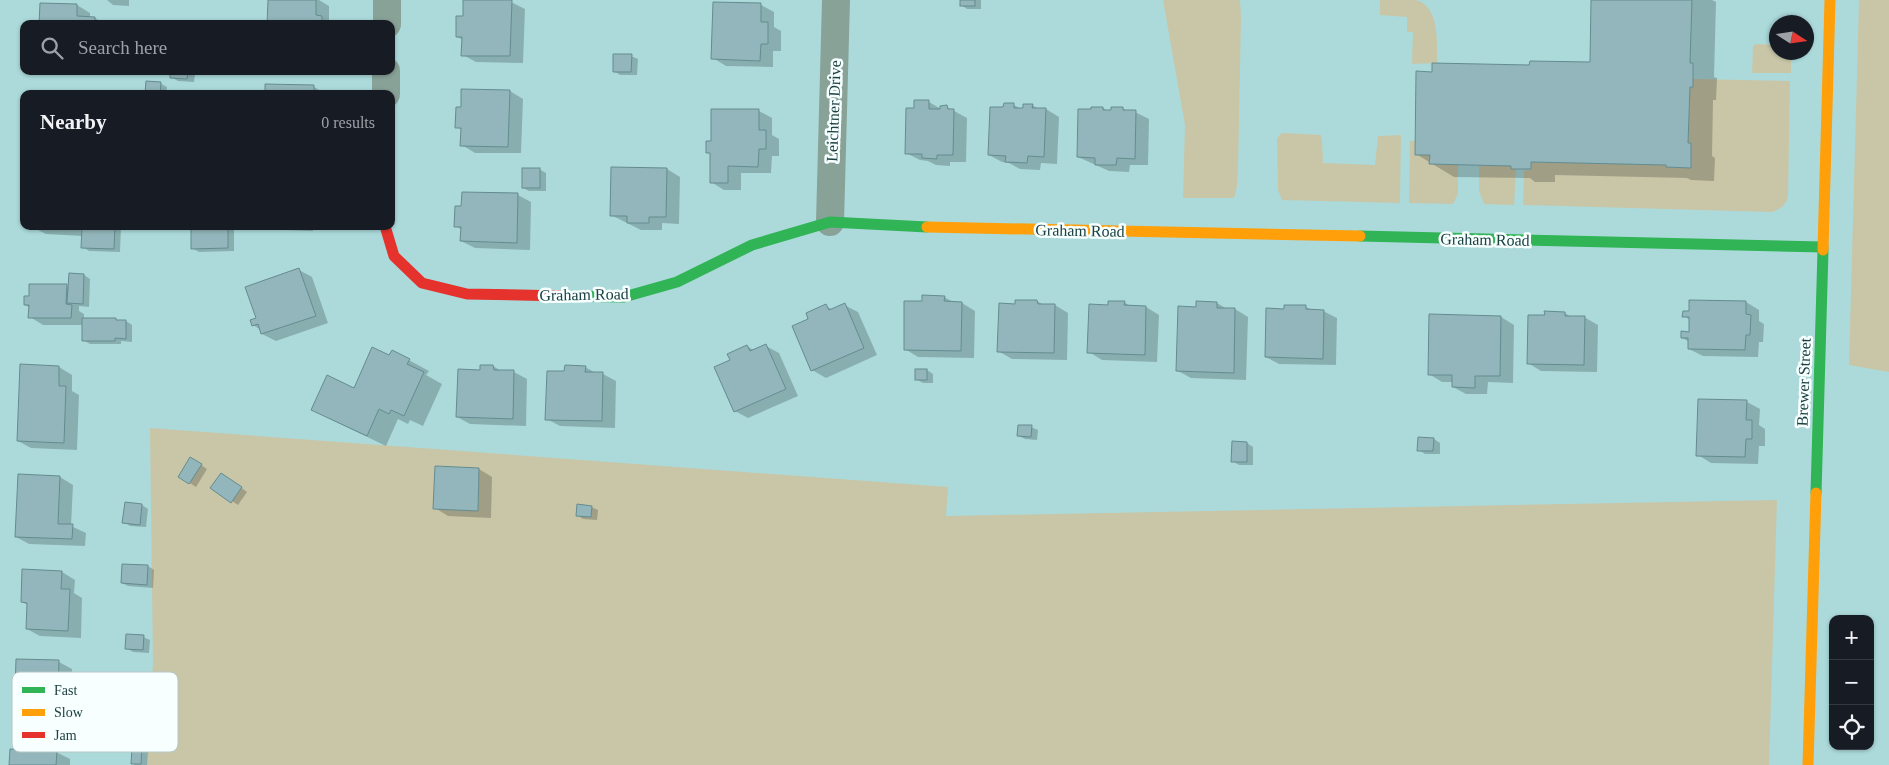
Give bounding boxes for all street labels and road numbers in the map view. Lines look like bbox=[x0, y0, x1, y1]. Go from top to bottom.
street label: Leichtner Drive bbox=[823, 60, 844, 162]
street label: Graham Road bbox=[1035, 221, 1125, 240]
street label: Graham Road bbox=[1440, 230, 1530, 249]
street label: Graham Road bbox=[539, 285, 629, 304]
street label: Brewer Street bbox=[1793, 337, 1814, 426]

